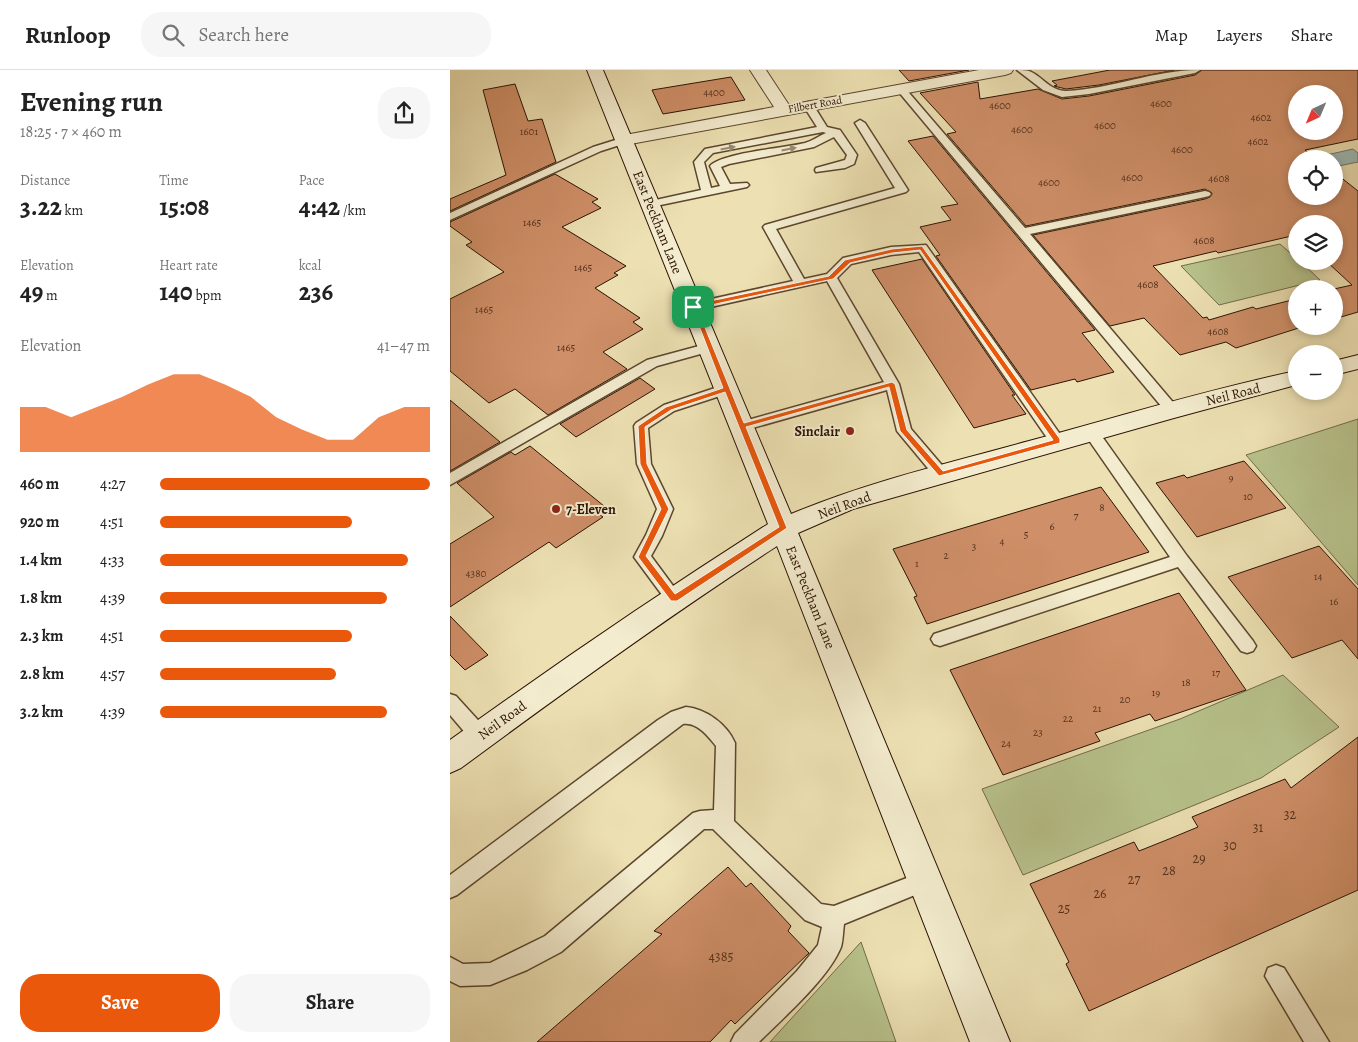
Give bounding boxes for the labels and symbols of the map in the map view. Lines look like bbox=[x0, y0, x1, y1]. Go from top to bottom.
house number: 4400 bbox=[703, 85, 725, 100]
north arrow bbox=[1288, 85, 1342, 140]
street label: Filbert Road bbox=[787, 92, 843, 117]
house number: 4600 bbox=[1150, 96, 1172, 111]
house number: 4600 bbox=[989, 98, 1011, 113]
house number: 4602 bbox=[1250, 110, 1272, 125]
house number: 4600 bbox=[1094, 118, 1116, 133]
house number: 4600 bbox=[1011, 122, 1033, 137]
house number: 1601 bbox=[520, 124, 538, 139]
house number: 4602 bbox=[1247, 134, 1269, 149]
house number: 4600 bbox=[1171, 142, 1193, 157]
one-way arrow bbox=[721, 143, 737, 151]
one-way arrow bbox=[781, 145, 797, 153]
street label: East Peckham Lane bbox=[628, 168, 687, 277]
house number: 4600 bbox=[1121, 170, 1143, 185]
house number: 4608 bbox=[1208, 171, 1230, 186]
house number: 4600 bbox=[1038, 175, 1060, 190]
house number: 1465 bbox=[523, 215, 542, 230]
house number: 4608 bbox=[1193, 233, 1215, 248]
house number: 1465 bbox=[574, 260, 593, 275]
house number: 4608 bbox=[1137, 277, 1159, 292]
pin bbox=[672, 286, 714, 328]
house number: 1465 bbox=[475, 302, 494, 317]
house number: 4608 bbox=[1207, 324, 1229, 339]
house number: 1465 bbox=[557, 340, 576, 355]
street label: Neil Road bbox=[1204, 378, 1263, 410]
place label: Sinclair bbox=[794, 422, 840, 441]
marker: Sinclair bbox=[844, 425, 856, 437]
house number: 9 bbox=[1228, 470, 1234, 485]
street label: Neil Road bbox=[815, 487, 874, 524]
house number: 10 bbox=[1243, 489, 1253, 504]
place label: 7-Eleven bbox=[566, 500, 616, 519]
house number: 8 bbox=[1099, 500, 1105, 515]
marker: 7-Eleven bbox=[550, 503, 562, 515]
house number: 7 bbox=[1074, 508, 1079, 523]
house number: 6 bbox=[1049, 519, 1055, 534]
house number: 5 bbox=[1024, 527, 1029, 542]
house number: 4 bbox=[1000, 534, 1005, 549]
house number: 3 bbox=[972, 539, 976, 554]
street label: East Peckham Lane bbox=[781, 543, 840, 652]
house number: 2 bbox=[943, 548, 949, 563]
house number: 1 bbox=[915, 556, 919, 571]
house number: 4380 bbox=[466, 566, 487, 581]
house number: 14 bbox=[1314, 569, 1322, 584]
house number: 16 bbox=[1330, 594, 1338, 609]
house number: 17 bbox=[1212, 665, 1221, 680]
house number: 18 bbox=[1181, 675, 1191, 690]
house number: 19 bbox=[1152, 685, 1160, 700]
house number: 20 bbox=[1119, 692, 1131, 707]
street label: Neil Road bbox=[474, 696, 531, 744]
house number: 21 bbox=[1093, 701, 1102, 716]
house number: 22 bbox=[1063, 711, 1073, 726]
house number: 23 bbox=[1033, 725, 1043, 740]
house number: 24 bbox=[1001, 736, 1011, 751]
house number: 32 bbox=[1284, 805, 1297, 824]
house number: 31 bbox=[1253, 818, 1264, 837]
house number: 30 bbox=[1223, 836, 1237, 855]
house number: 29 bbox=[1192, 849, 1206, 868]
house number: 28 bbox=[1162, 861, 1176, 880]
house number: 27 bbox=[1128, 870, 1140, 889]
house number: 26 bbox=[1093, 884, 1107, 903]
house number: 25 bbox=[1058, 899, 1070, 918]
house number: 4385 bbox=[709, 947, 733, 966]

